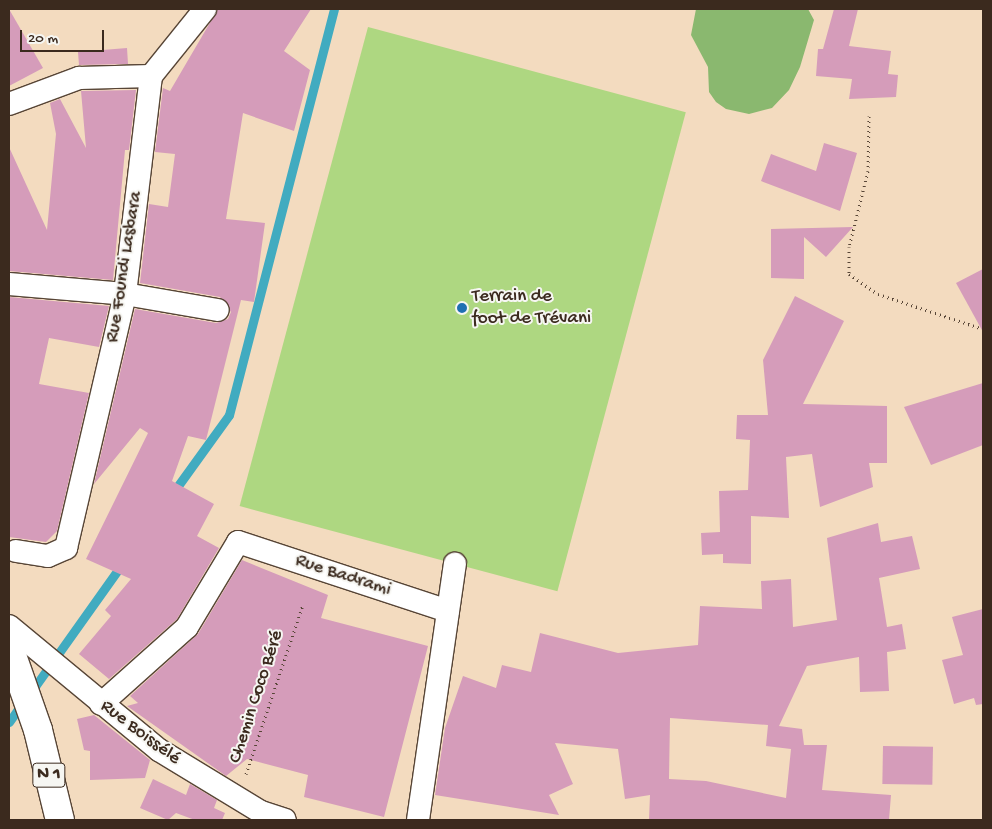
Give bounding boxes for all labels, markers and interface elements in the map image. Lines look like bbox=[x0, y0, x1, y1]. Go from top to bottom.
scale bar bbox=[22, 20, 106, 52]
text: 20 m bbox=[28, 30, 58, 48]
street label: Rue Foundi Lasbara bbox=[102, 190, 148, 344]
place label: Terrain de foot de Trévani bbox=[472, 286, 591, 330]
marker: Terrain de foot de Trévani bbox=[456, 302, 468, 314]
street label: Rue Badrami bbox=[292, 550, 394, 602]
street label: Chemin Coco Béré bbox=[225, 628, 289, 766]
street label: Rue Boissélé bbox=[95, 695, 185, 771]
road number: N 1 bbox=[32, 760, 66, 790]

